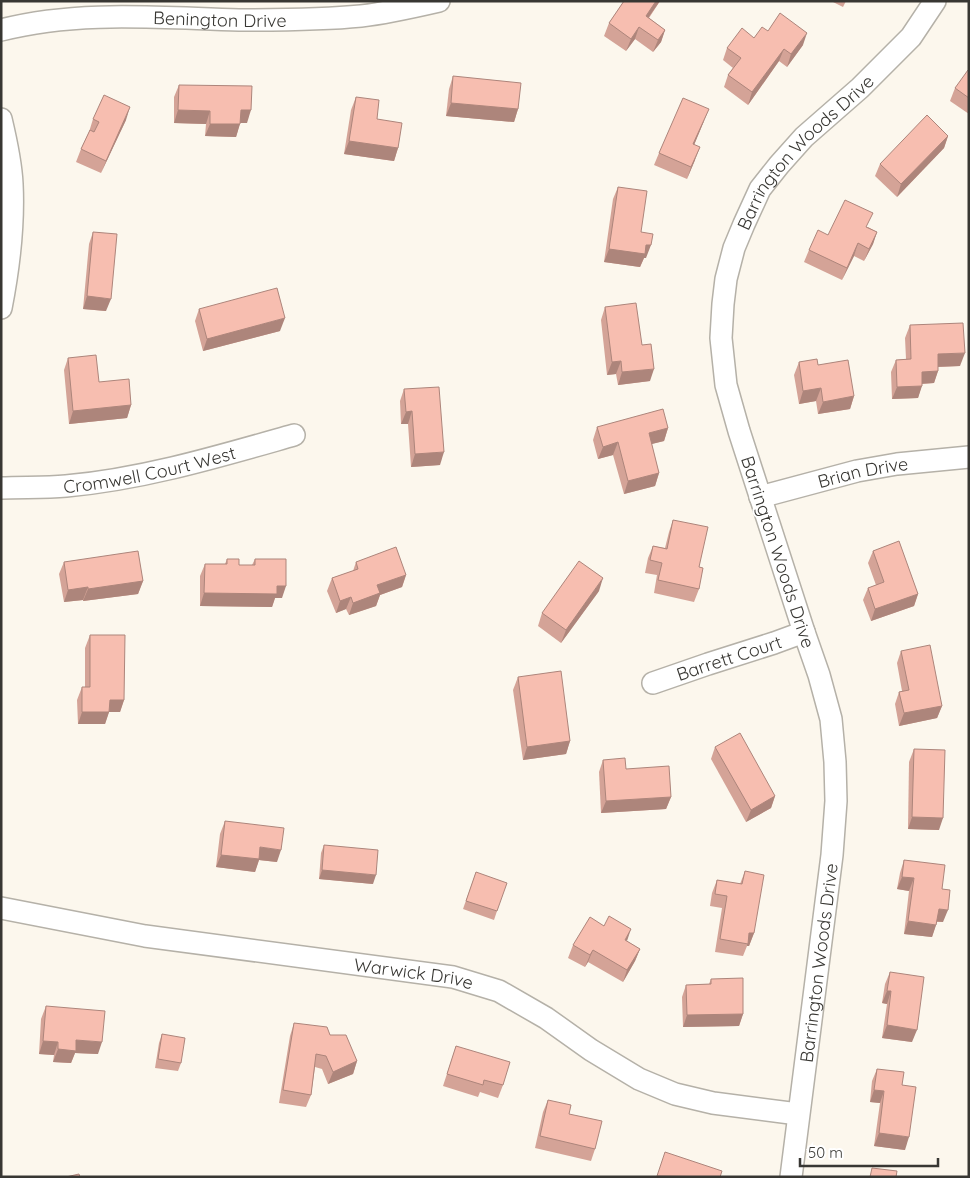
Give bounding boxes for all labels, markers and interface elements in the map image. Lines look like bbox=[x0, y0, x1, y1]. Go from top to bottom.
street label: Benington Drive bbox=[153, 6, 287, 32]
street label: Barrington Woods Drive bbox=[731, 69, 879, 233]
street label: Cromwell Court West bbox=[62, 441, 238, 498]
street label: Brian Drive bbox=[815, 451, 909, 493]
street label: Barrington Woods Drive bbox=[736, 453, 820, 651]
street label: Barrett Court bbox=[673, 630, 785, 686]
street label: Barrington Woods Drive bbox=[794, 862, 842, 1064]
street label: Warwick Drive bbox=[353, 952, 476, 994]
scale bar bbox=[800, 1136, 938, 1168]
text: 50 m bbox=[808, 1143, 843, 1162]

